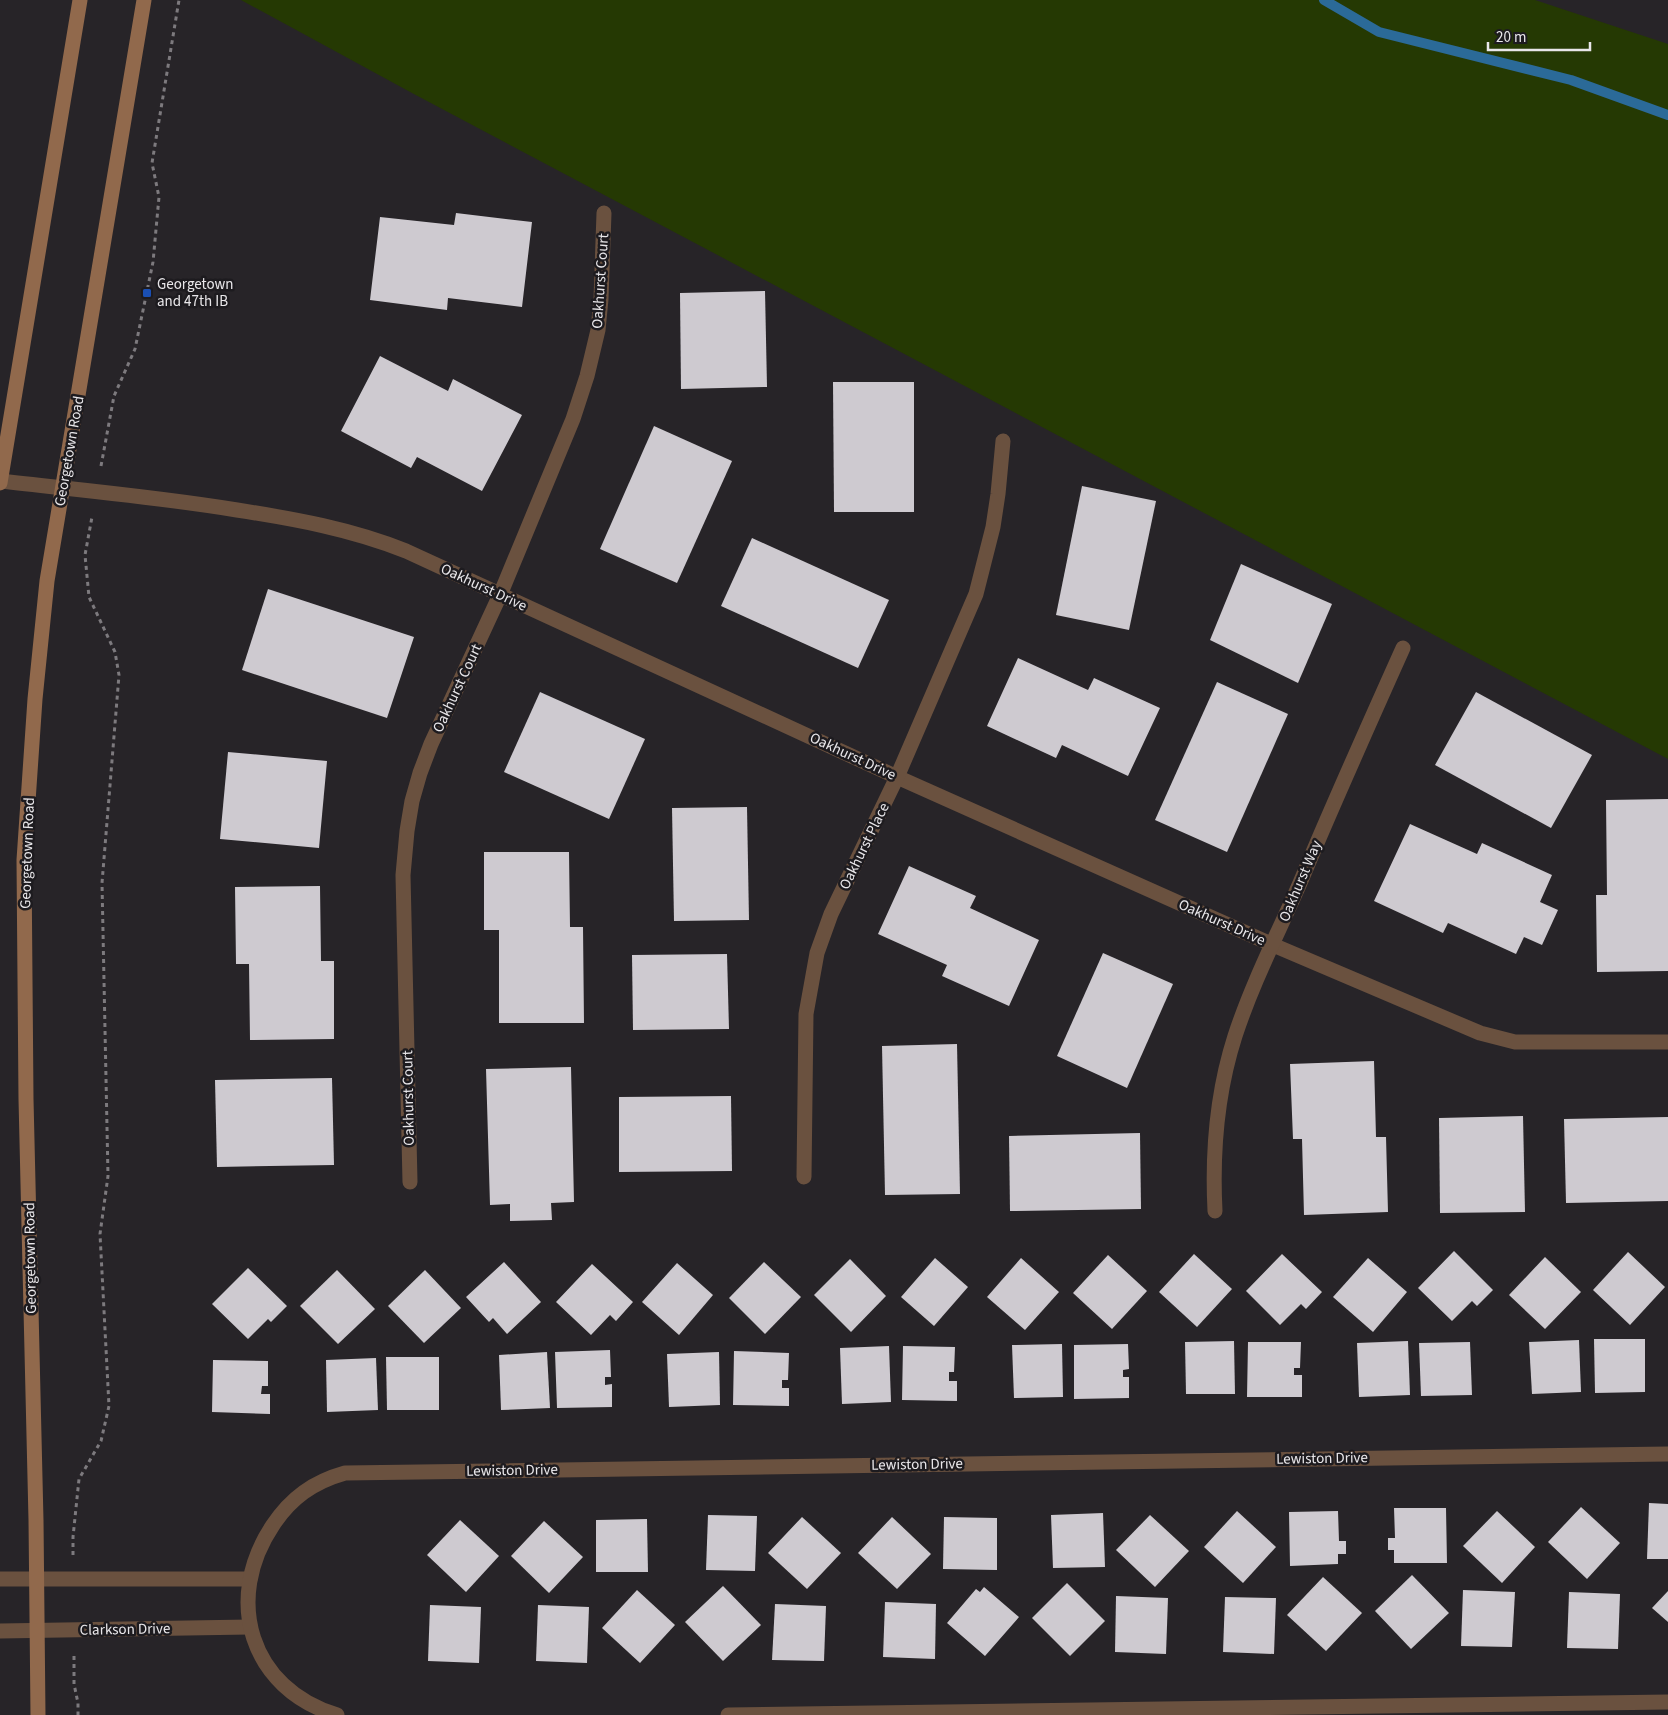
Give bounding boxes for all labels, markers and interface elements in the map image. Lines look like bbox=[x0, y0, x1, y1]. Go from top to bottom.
scale bar bbox=[1488, 20, 1590, 52]
text: 20 m bbox=[1496, 27, 1526, 48]
street label: Oakhurst Court bbox=[587, 233, 614, 329]
place label: Georgetown and 47th IB bbox=[157, 274, 233, 312]
marker: Georgetown and 47th IB bbox=[141, 287, 153, 299]
street label: Georgetown Road bbox=[49, 394, 90, 508]
street label: Oakhurst Drive bbox=[437, 558, 530, 617]
street label: Oakhurst Court bbox=[428, 640, 487, 736]
street label: Oakhurst Drive bbox=[806, 727, 899, 786]
street label: Georgetown Road bbox=[15, 797, 40, 909]
street label: Oakhurst Place bbox=[834, 799, 895, 893]
street label: Oakhurst Way bbox=[1274, 837, 1327, 925]
street label: Oakhurst Drive bbox=[1175, 894, 1269, 951]
street label: Oakhurst Court bbox=[397, 1050, 420, 1146]
street label: Georgetown Road bbox=[19, 1202, 42, 1314]
street label: Lewiston Drive bbox=[1276, 1447, 1368, 1470]
street label: Lewiston Drive bbox=[871, 1453, 963, 1476]
street label: Lewiston Drive bbox=[466, 1459, 558, 1482]
street label: Clarkson Drive bbox=[79, 1618, 171, 1641]

